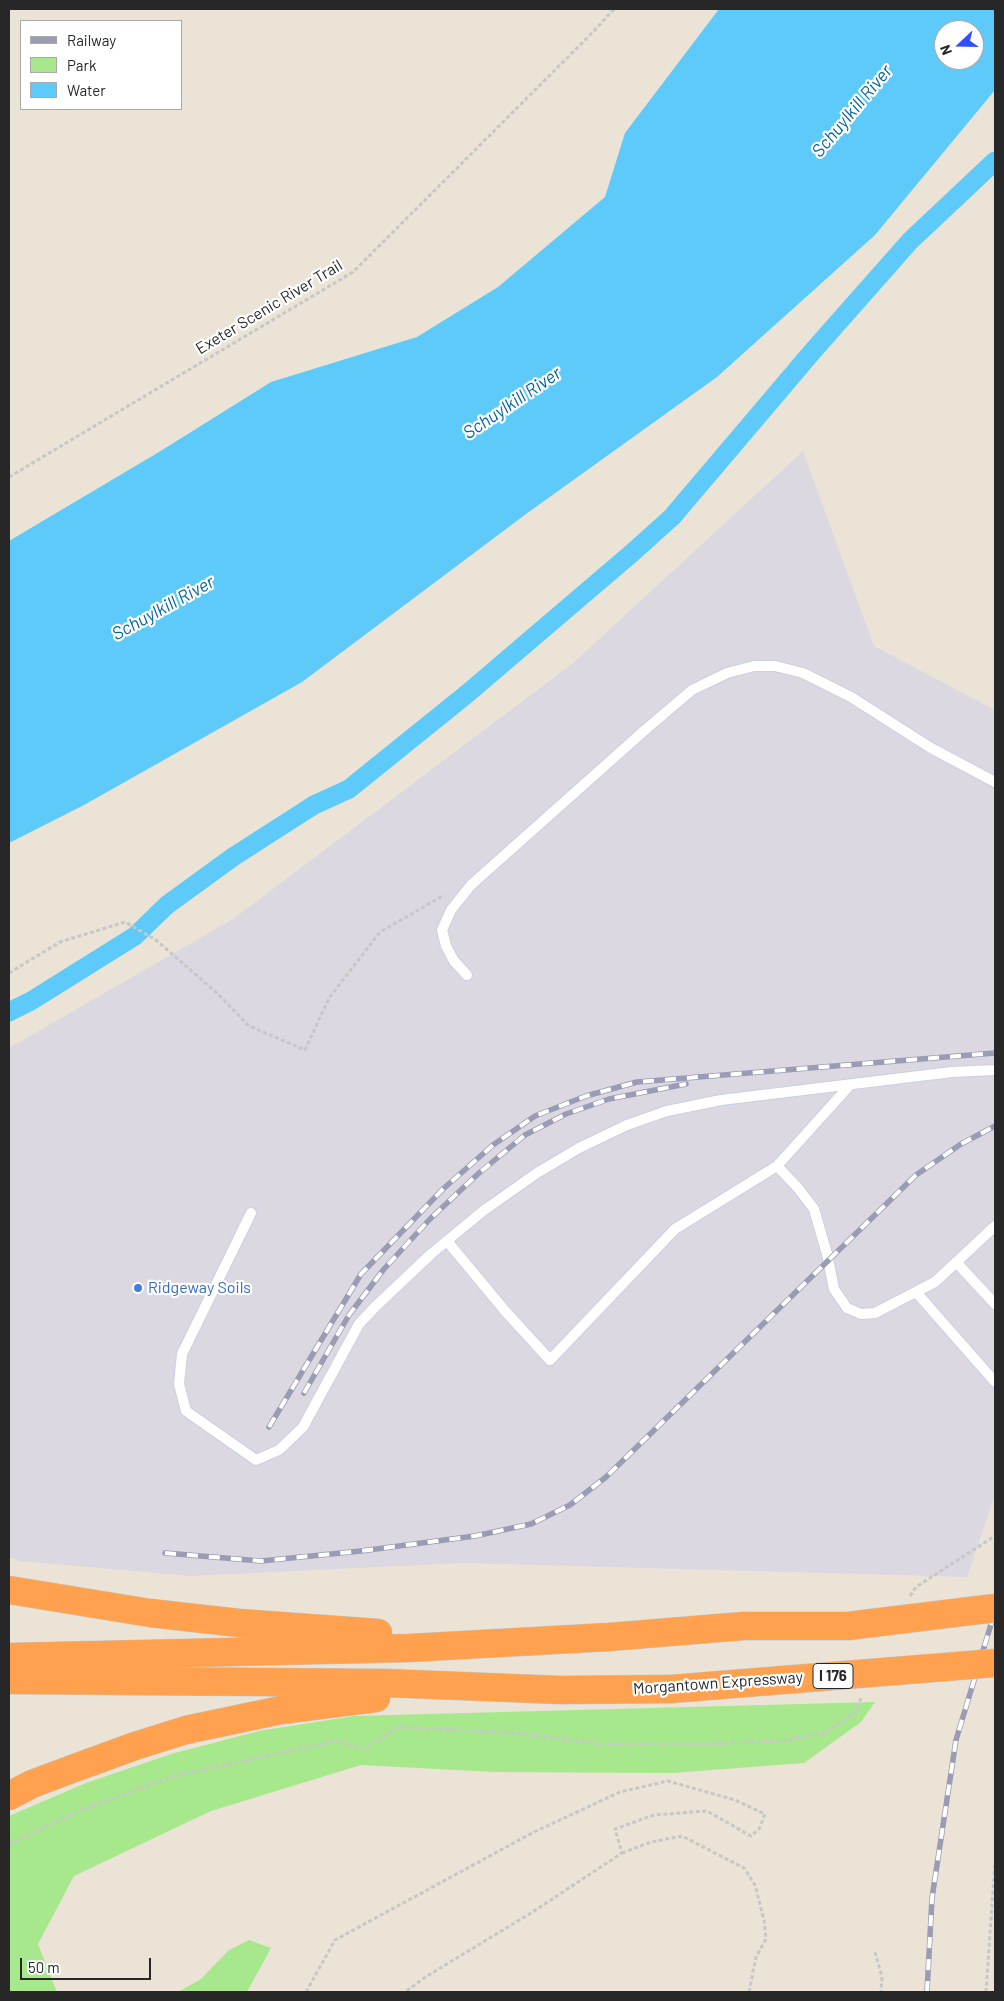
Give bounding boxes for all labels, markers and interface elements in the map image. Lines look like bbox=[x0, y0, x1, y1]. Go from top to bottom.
legend bbox=[20, 20, 182, 110]
north arrow bbox=[934, 20, 984, 70]
text: Railway bbox=[67, 31, 116, 49]
text: N bbox=[936, 43, 955, 58]
text: Park bbox=[67, 56, 96, 74]
water label: Schuylkill River bbox=[807, 61, 897, 161]
text: Water bbox=[67, 81, 106, 99]
street label: Exeter Scenic River Trail bbox=[192, 256, 346, 358]
water label: Schuylkill River bbox=[459, 362, 565, 444]
water label: Schuylkill River bbox=[108, 571, 218, 645]
place label: Ridgeway Soils bbox=[148, 1278, 251, 1298]
marker: Ridgeway Soils bbox=[132, 1282, 144, 1294]
road number: I 176 bbox=[813, 1664, 853, 1688]
street label: Morgantown Expressway bbox=[632, 1667, 804, 1699]
scale bar bbox=[22, 1948, 154, 1980]
text: 50 m bbox=[28, 1958, 60, 1976]

